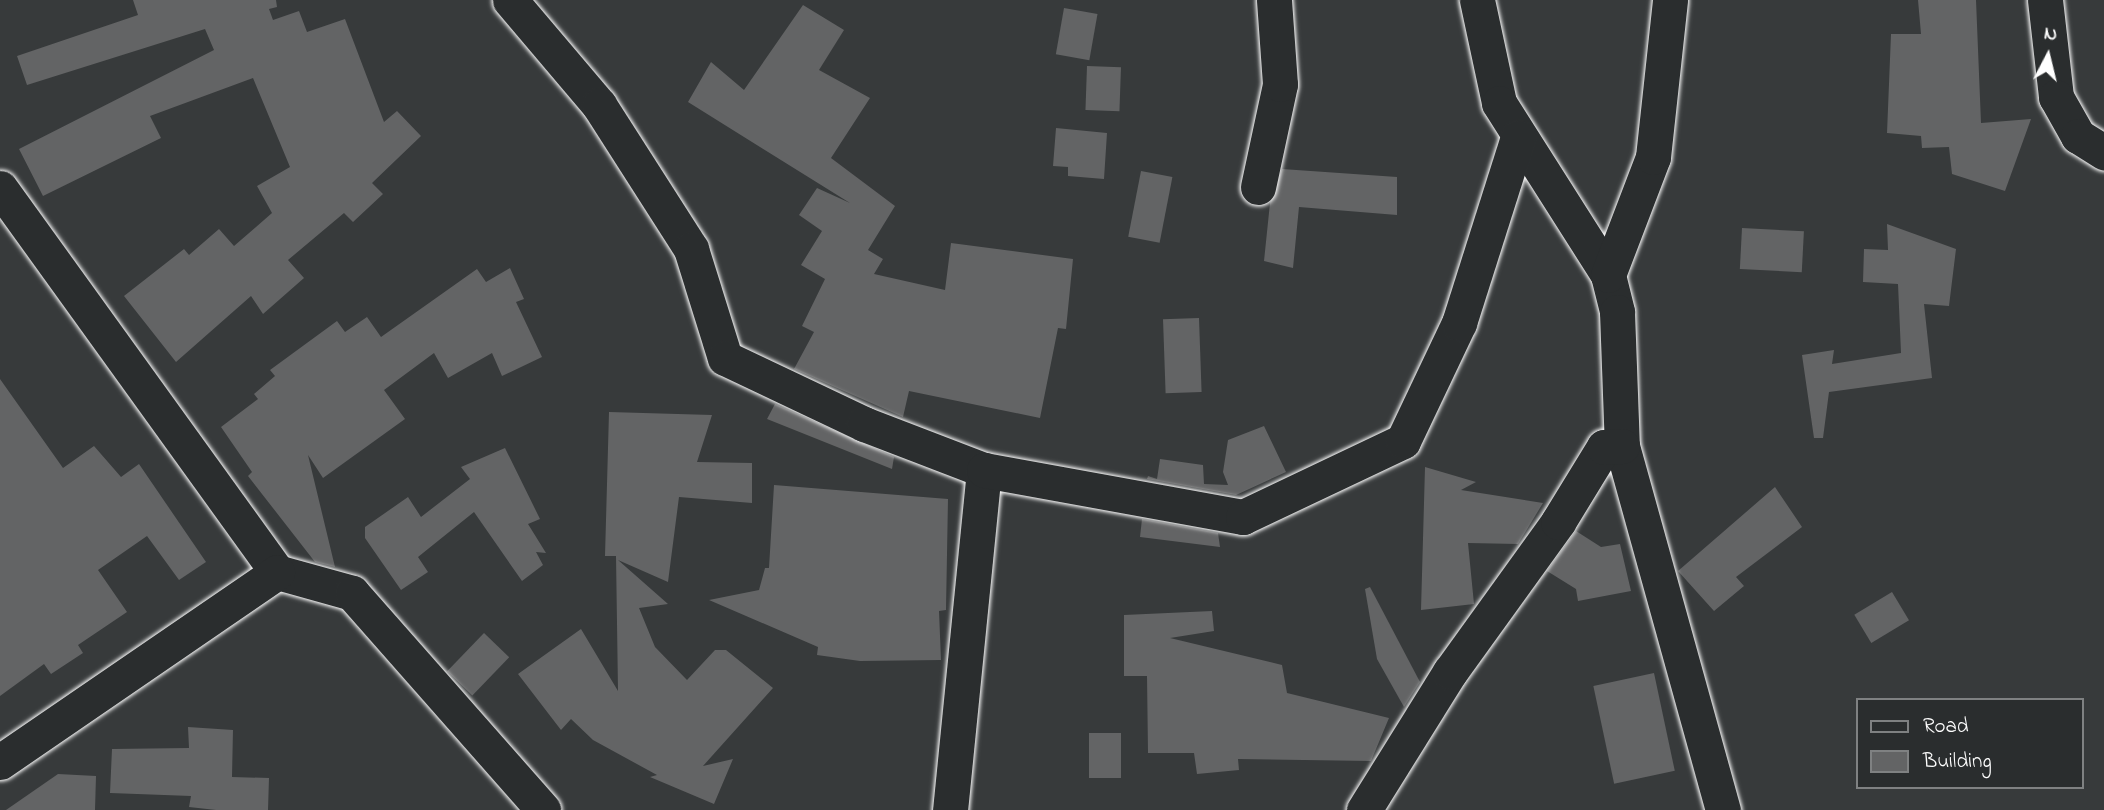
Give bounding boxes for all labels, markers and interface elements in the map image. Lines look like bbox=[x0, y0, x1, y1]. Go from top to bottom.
text: N bbox=[2043, 20, 2059, 49]
north arrow bbox=[2013, 21, 2083, 91]
legend bbox=[1856, 698, 2083, 789]
text: Road bbox=[1923, 712, 1969, 742]
text: Building bbox=[1923, 747, 1992, 777]

